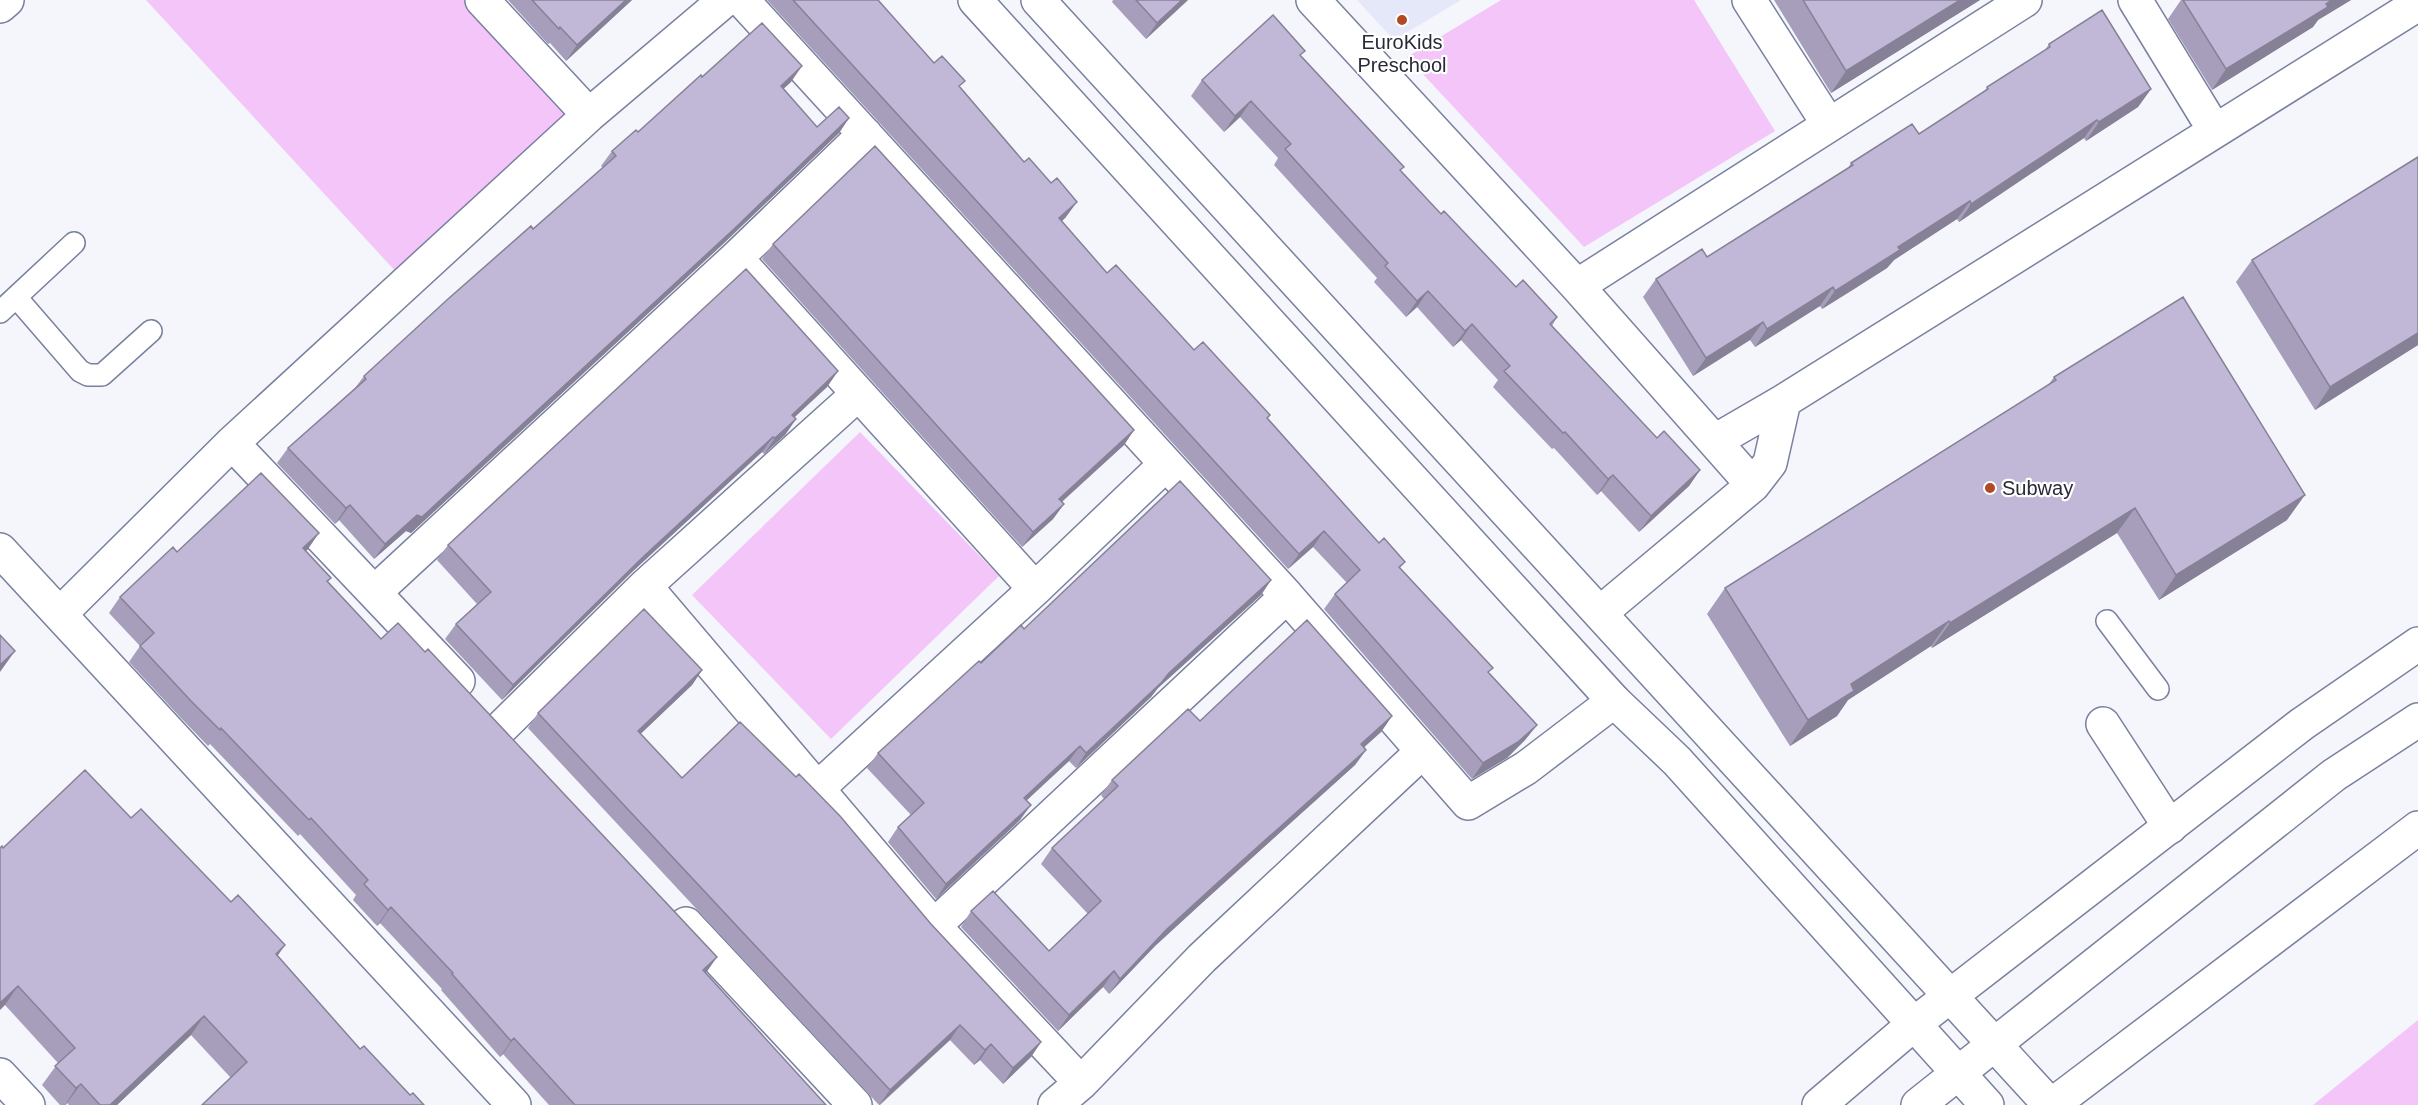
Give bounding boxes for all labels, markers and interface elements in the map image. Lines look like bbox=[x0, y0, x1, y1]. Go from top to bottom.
marker: EuroKids Preschool bbox=[1395, 13, 1409, 27]
place label: EuroKids Preschool bbox=[1358, 31, 1446, 76]
place label: Subway bbox=[2002, 477, 2073, 499]
marker: Subway bbox=[1983, 481, 1997, 495]

